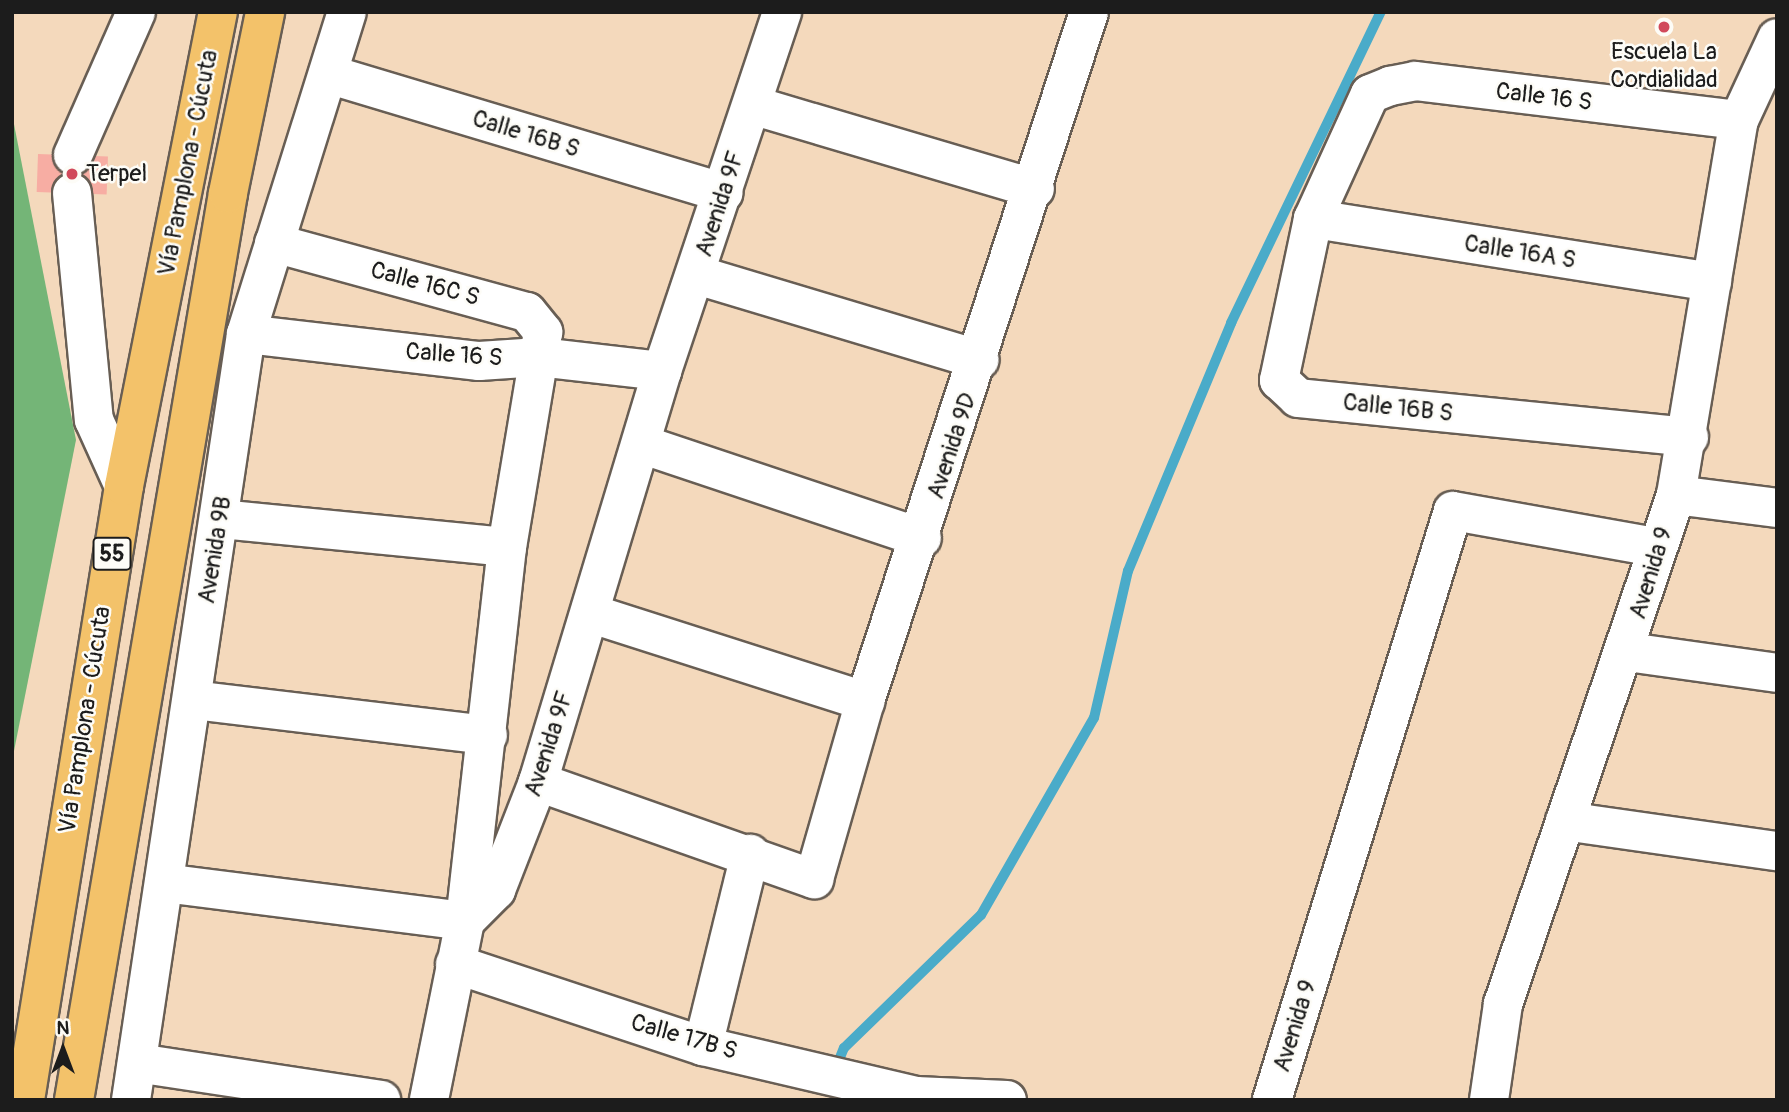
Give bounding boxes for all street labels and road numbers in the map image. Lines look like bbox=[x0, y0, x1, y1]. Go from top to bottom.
street label: Vía Pamplona - Cúcuta bbox=[152, 48, 224, 278]
street label: Calle 16 S bbox=[1494, 77, 1594, 117]
street label: Calle 16B S bbox=[469, 104, 583, 164]
street label: Avenida 9F bbox=[689, 148, 751, 260]
street label: Calle 16A S bbox=[1462, 229, 1578, 275]
street label: Calle 16C S bbox=[367, 256, 483, 312]
street label: Calle 16 S bbox=[405, 337, 503, 373]
street label: Calle 16B S bbox=[1342, 388, 1454, 428]
street label: Avenida 9D bbox=[921, 389, 983, 503]
street label: Avenida 9B bbox=[192, 494, 238, 606]
street label: Avenida 9 bbox=[1623, 524, 1679, 622]
road number: 55 bbox=[91, 534, 133, 574]
street label: Vía Pamplona - Cúcuta bbox=[53, 604, 117, 836]
street label: Avenida 9F bbox=[518, 688, 580, 800]
street label: Avenida 9 bbox=[1267, 977, 1323, 1075]
street label: Calle 17B S bbox=[627, 1008, 741, 1066]

